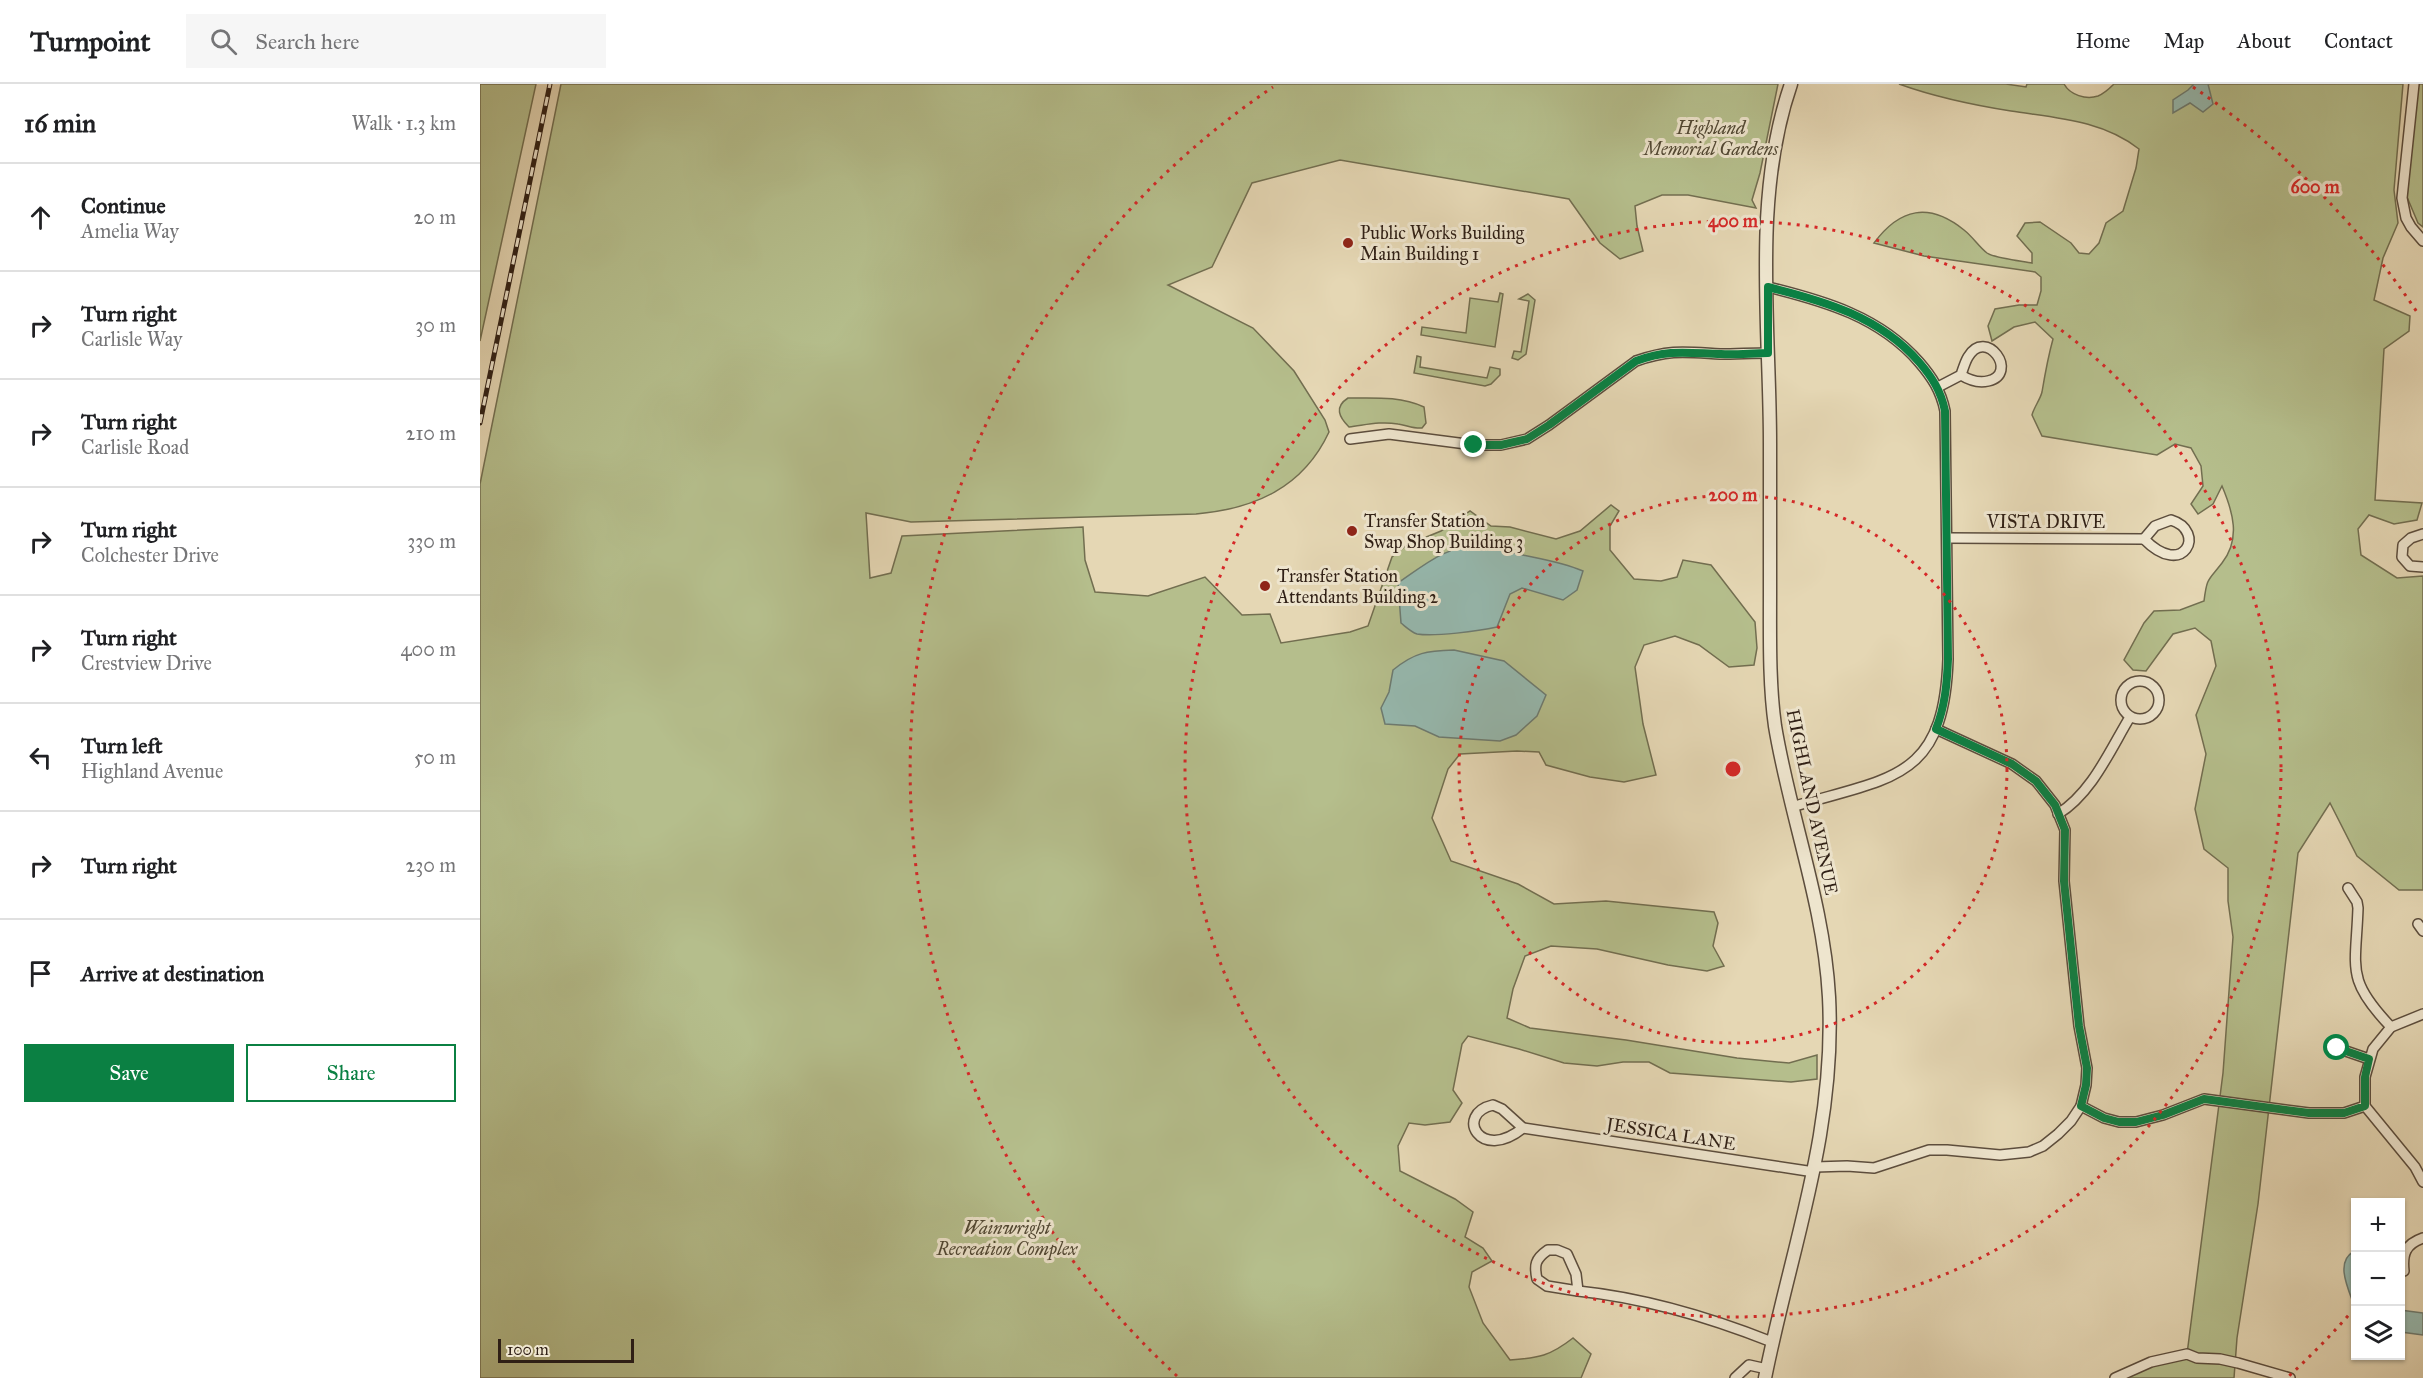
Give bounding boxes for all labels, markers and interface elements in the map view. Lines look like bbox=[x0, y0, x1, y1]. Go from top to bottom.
search box bbox=[186, 14, 606, 68]
text: Turnpoint bbox=[30, 24, 150, 59]
icon: search bbox=[207, 25, 240, 58]
text: Search here bbox=[255, 28, 359, 55]
text: Home bbox=[2075, 28, 2130, 54]
text: Map bbox=[2163, 28, 2204, 54]
text: About bbox=[2237, 28, 2291, 54]
text: Contact bbox=[2324, 28, 2393, 54]
text: 16 min bbox=[24, 107, 96, 139]
text: Walk · 1.3 km bbox=[351, 111, 456, 135]
park label: Highland Memorial Gardens bbox=[1642, 117, 1779, 160]
text: 600 m bbox=[2290, 176, 2340, 198]
text: Continue bbox=[81, 192, 166, 219]
icon: ahead bbox=[24, 201, 57, 234]
text: 20 m bbox=[413, 205, 456, 229]
text: 400 m bbox=[1708, 210, 1759, 233]
text: Amelia Way bbox=[81, 219, 179, 243]
place label: Public Works Building Main Building 1 bbox=[1360, 222, 1525, 266]
marker: Public Works Building Main Building 1 bbox=[1341, 236, 1355, 250]
text: Turn right bbox=[81, 300, 177, 327]
icon: right bbox=[24, 309, 57, 342]
text: 30 m bbox=[415, 313, 456, 337]
text: Carlisle Way bbox=[81, 327, 182, 351]
text: Turn right bbox=[81, 408, 177, 435]
icon: right bbox=[24, 417, 57, 450]
text: 210 m bbox=[406, 421, 456, 445]
route end bbox=[1460, 431, 1486, 457]
text: Carlisle Road bbox=[81, 435, 189, 459]
text: 200 m bbox=[1709, 484, 1758, 506]
place label: Transfer Station Swap Shop Building 3 bbox=[1364, 510, 1523, 554]
street label: VISTA DRIVE bbox=[1986, 511, 2105, 533]
text: Turn right bbox=[81, 516, 177, 543]
marker: Transfer Station Swap Shop Building 3 bbox=[1345, 524, 1359, 538]
icon: right bbox=[24, 525, 57, 558]
text: 330 m bbox=[407, 529, 456, 553]
text: Colchester Drive bbox=[81, 543, 219, 567]
place label: Transfer Station Attendants Building 2 bbox=[1276, 565, 1438, 609]
marker: Transfer Station Attendants Building 2 bbox=[1258, 579, 1272, 593]
text: Turn right bbox=[81, 624, 177, 651]
icon: right bbox=[24, 633, 57, 666]
text: 400 m bbox=[400, 637, 456, 661]
text: Crestview Drive bbox=[81, 651, 212, 675]
street label: HIGHLAND AVENUE bbox=[1782, 707, 1842, 897]
text: Turn left bbox=[81, 732, 163, 759]
icon: left bbox=[24, 741, 57, 774]
text: 50 m bbox=[414, 745, 456, 769]
text: Highland Avenue bbox=[81, 759, 223, 783]
centre of rings bbox=[1723, 759, 1743, 779]
icon: right bbox=[24, 849, 57, 882]
text: Turn right bbox=[81, 852, 177, 879]
text: 230 m bbox=[405, 853, 456, 877]
icon: arrive bbox=[24, 957, 57, 990]
text: Arrive at destination bbox=[81, 960, 264, 987]
route start bbox=[2323, 1034, 2349, 1060]
button: Save bbox=[24, 1044, 234, 1102]
button: Share bbox=[246, 1044, 456, 1102]
street label: JESSICA LANE bbox=[1603, 1113, 1737, 1156]
map controls bbox=[2351, 1198, 2405, 1360]
button: + bbox=[2351, 1198, 2405, 1252]
park label: Wainwright Recreation Complex bbox=[936, 1217, 1079, 1261]
button: − bbox=[2351, 1252, 2405, 1306]
button: layers bbox=[2351, 1306, 2405, 1360]
scale bar bbox=[498, 1336, 634, 1364]
text: 100 m bbox=[507, 1340, 549, 1359]

